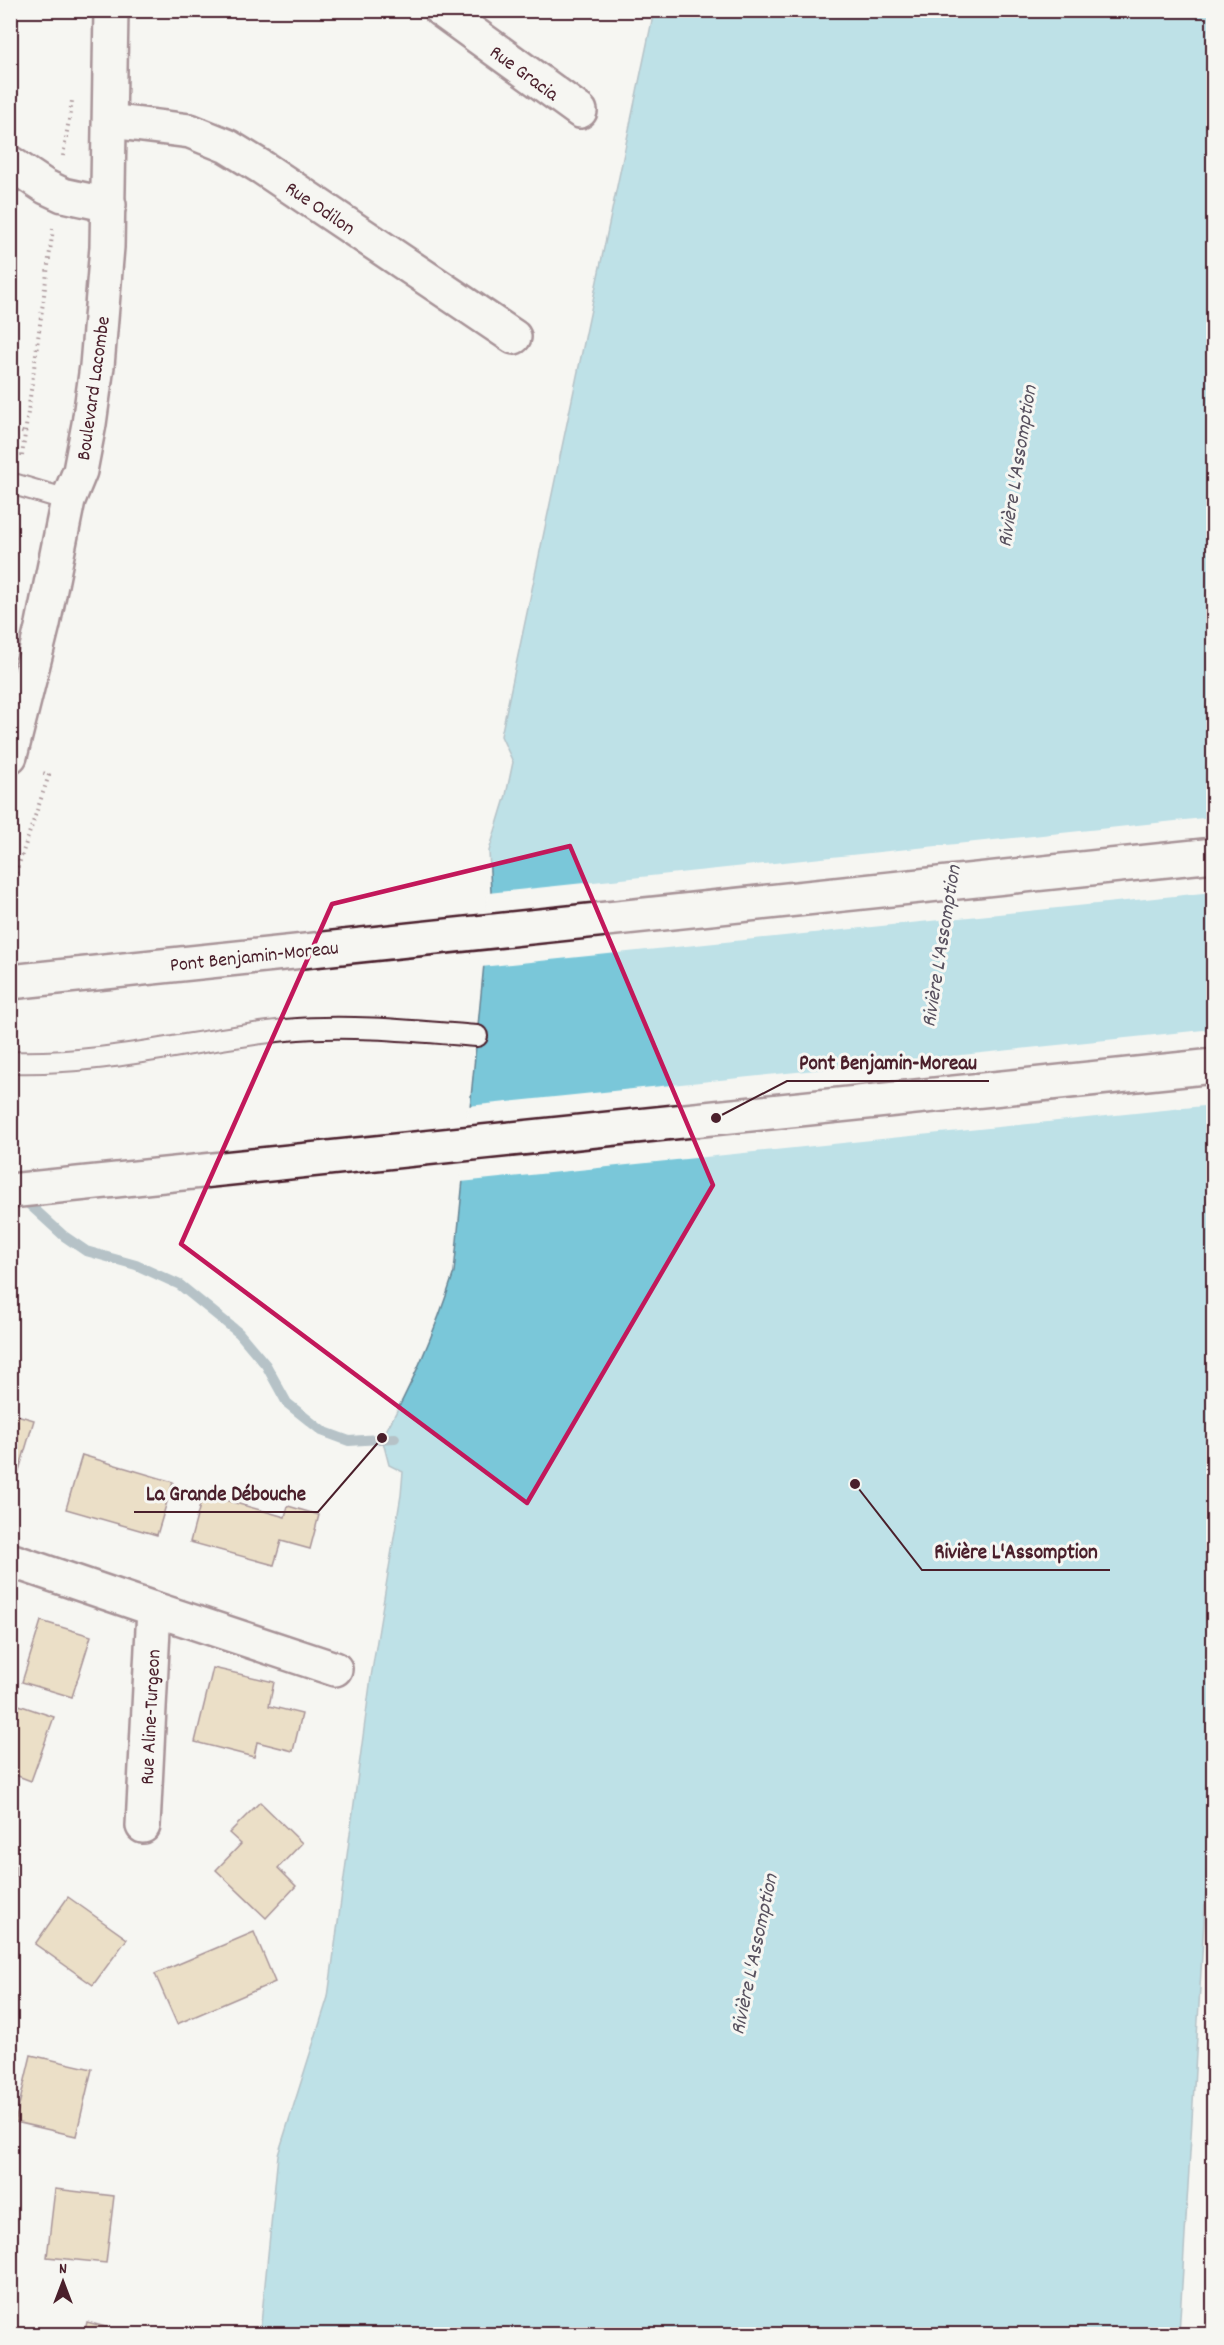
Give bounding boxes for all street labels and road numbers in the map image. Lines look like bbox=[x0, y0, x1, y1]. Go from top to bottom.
street label: Rue Gracia bbox=[483, 40, 564, 110]
street label: Rue Odilon bbox=[279, 176, 360, 243]
street label: Boulevard Lacombe bbox=[71, 314, 119, 462]
street label: Pont Benjamin-Moreau bbox=[168, 935, 340, 981]
street label: Rue Aline-Turgeon bbox=[134, 1649, 170, 1786]

